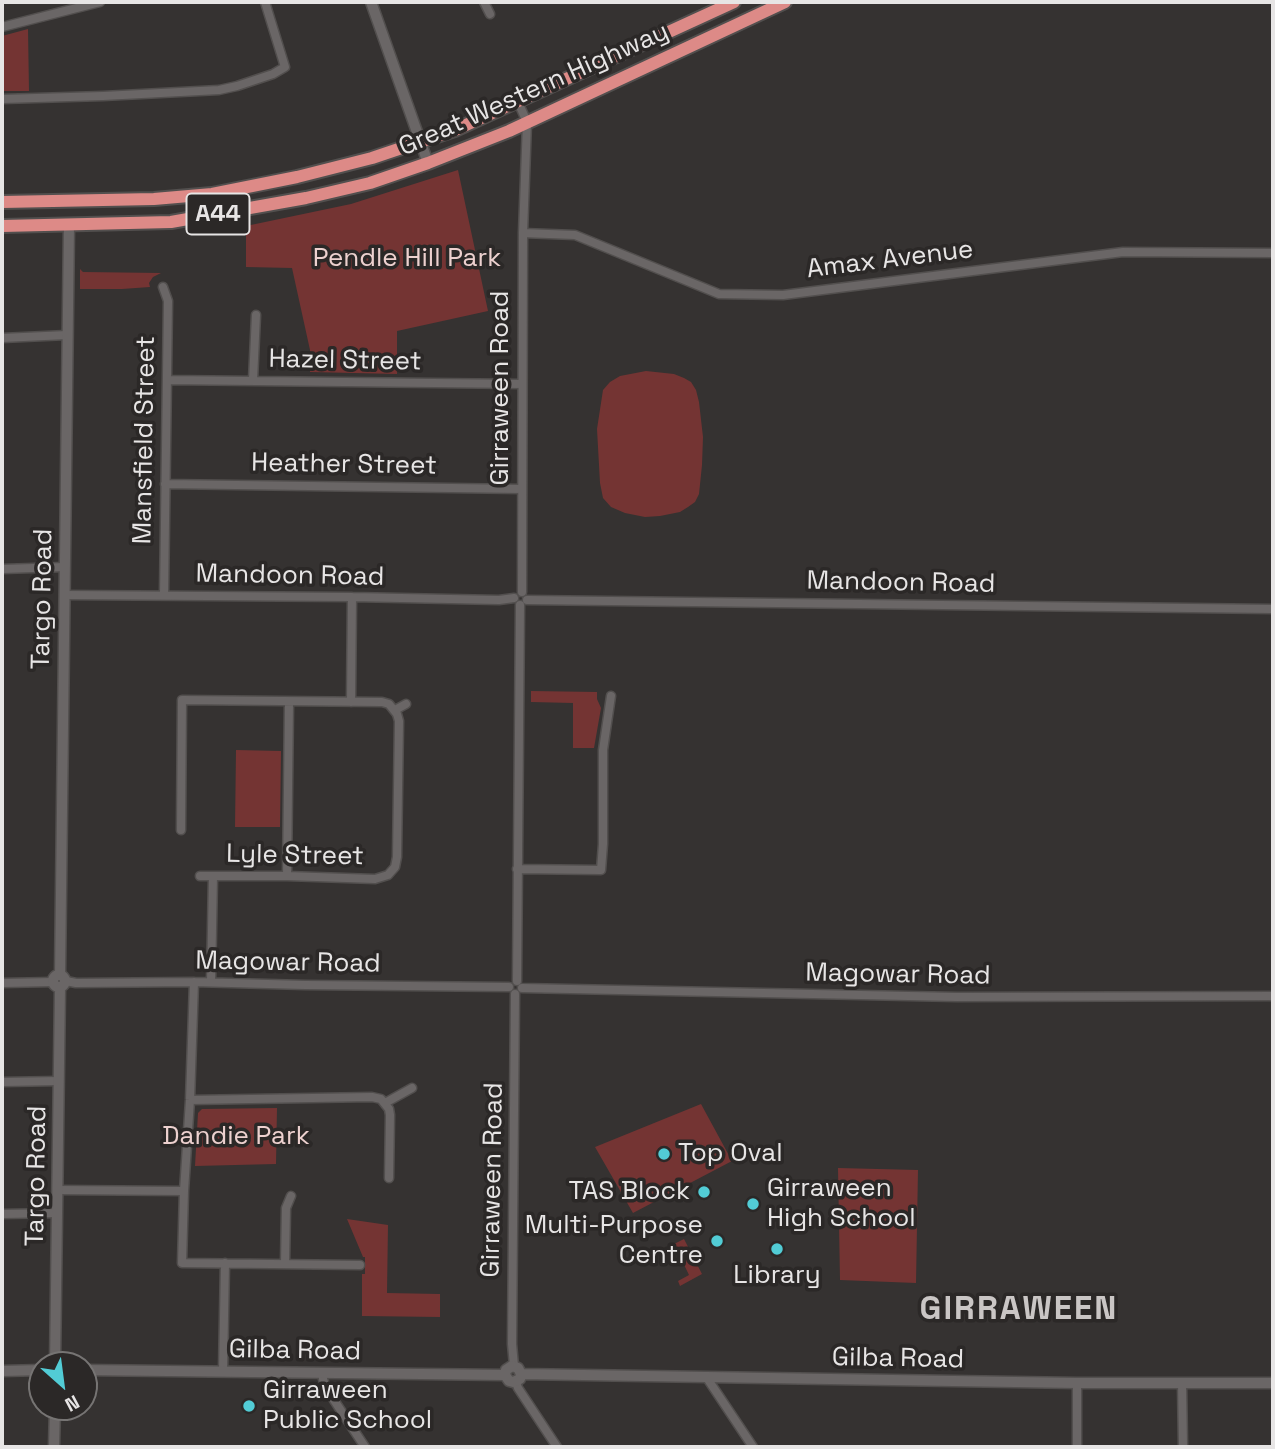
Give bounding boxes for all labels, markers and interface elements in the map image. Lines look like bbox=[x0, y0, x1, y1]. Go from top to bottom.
street label: Great Western Highway bbox=[394, 16, 674, 164]
road number: A44 bbox=[186, 194, 249, 234]
street label: Amax Avenue bbox=[805, 234, 975, 286]
park label: Pendle Hill Park bbox=[313, 243, 501, 275]
street label: Girraween Road bbox=[485, 290, 517, 486]
street label: Mansfield Street bbox=[128, 335, 162, 545]
street label: Hazel Street bbox=[268, 344, 422, 378]
street label: Heather Street bbox=[251, 448, 437, 482]
street label: Targo Road bbox=[26, 528, 60, 670]
street label: Mandoon Road bbox=[195, 559, 385, 593]
street label: Mandoon Road bbox=[806, 566, 996, 600]
street label: Lyle Street bbox=[226, 839, 364, 873]
street label: Magowar Road bbox=[195, 946, 381, 980]
street label: Magowar Road bbox=[805, 958, 991, 992]
street label: Girraween Road bbox=[476, 1082, 510, 1278]
street label: Targo Road bbox=[20, 1105, 54, 1247]
park label: Dandie Park bbox=[162, 1121, 310, 1153]
place label: Top Oval bbox=[678, 1138, 782, 1170]
marker: Top Oval bbox=[656, 1146, 672, 1162]
place label: Girraween High School bbox=[767, 1173, 916, 1234]
place label: TAS Block bbox=[569, 1176, 690, 1208]
marker: TAS Block bbox=[696, 1184, 712, 1200]
marker: Girraween High School bbox=[745, 1196, 761, 1212]
place label: Multi-Purpose Centre bbox=[525, 1210, 703, 1272]
marker: Multi-Purpose Centre bbox=[709, 1233, 725, 1249]
marker: Library bbox=[769, 1241, 785, 1257]
place label: Library bbox=[733, 1260, 821, 1292]
district label: GIRRAWEEN bbox=[921, 1290, 1117, 1330]
street label: Gilba Road bbox=[229, 1334, 361, 1368]
street label: Gilba Road bbox=[832, 1342, 964, 1376]
north arrow bbox=[28, 1351, 98, 1421]
place label: Girraween Public School bbox=[263, 1375, 432, 1436]
text: N bbox=[61, 1389, 84, 1417]
marker: Girraween Public School bbox=[241, 1398, 257, 1414]

